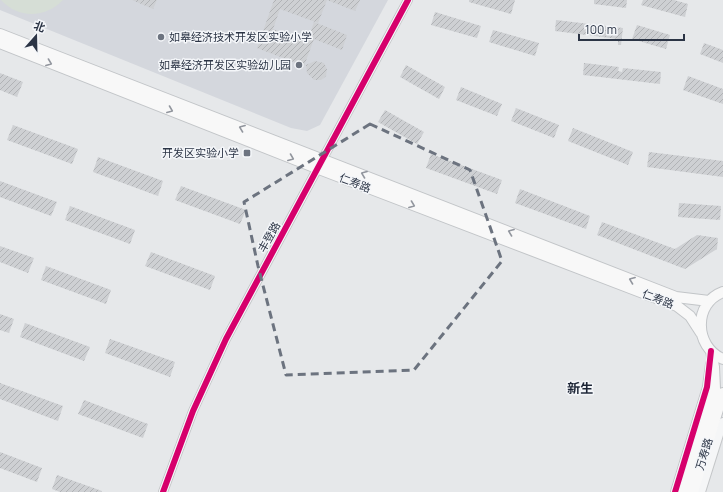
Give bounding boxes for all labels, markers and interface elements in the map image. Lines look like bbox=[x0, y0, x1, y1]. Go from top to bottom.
north arrow bbox=[16, 16, 56, 56]
scale bar bbox=[579, 16, 684, 42]
text: 北 bbox=[32, 17, 47, 35]
text: 100 m bbox=[585, 21, 617, 38]
place label: 如皋经济技术开发区实验小学 bbox=[169, 29, 312, 44]
marker: 如皋经济技术开发区实验小学 bbox=[156, 32, 166, 42]
place label: 如皋经济开发区实验幼儿园 bbox=[159, 57, 291, 72]
one-way arrow bbox=[46, 58, 53, 66]
marker: 如皋经济开发区实验幼儿园 bbox=[294, 60, 304, 70]
one-way arrow bbox=[167, 106, 174, 114]
one-way arrow bbox=[239, 124, 246, 132]
place label: 开发区实验小学 bbox=[162, 145, 239, 160]
marker: 开发区实验小学 bbox=[242, 148, 252, 158]
one-way arrow bbox=[287, 153, 295, 161]
street label: 仁寿路 bbox=[337, 170, 373, 195]
one-way arrow bbox=[360, 171, 367, 179]
one-way arrow bbox=[409, 200, 416, 208]
street label: 丰登路 bbox=[254, 219, 283, 255]
one-way arrow bbox=[507, 229, 514, 237]
one-way arrow bbox=[628, 276, 635, 284]
street label: 仁寿路 bbox=[640, 286, 676, 311]
district label: 新生 bbox=[567, 379, 593, 397]
street label: 万寿路 bbox=[692, 436, 716, 472]

